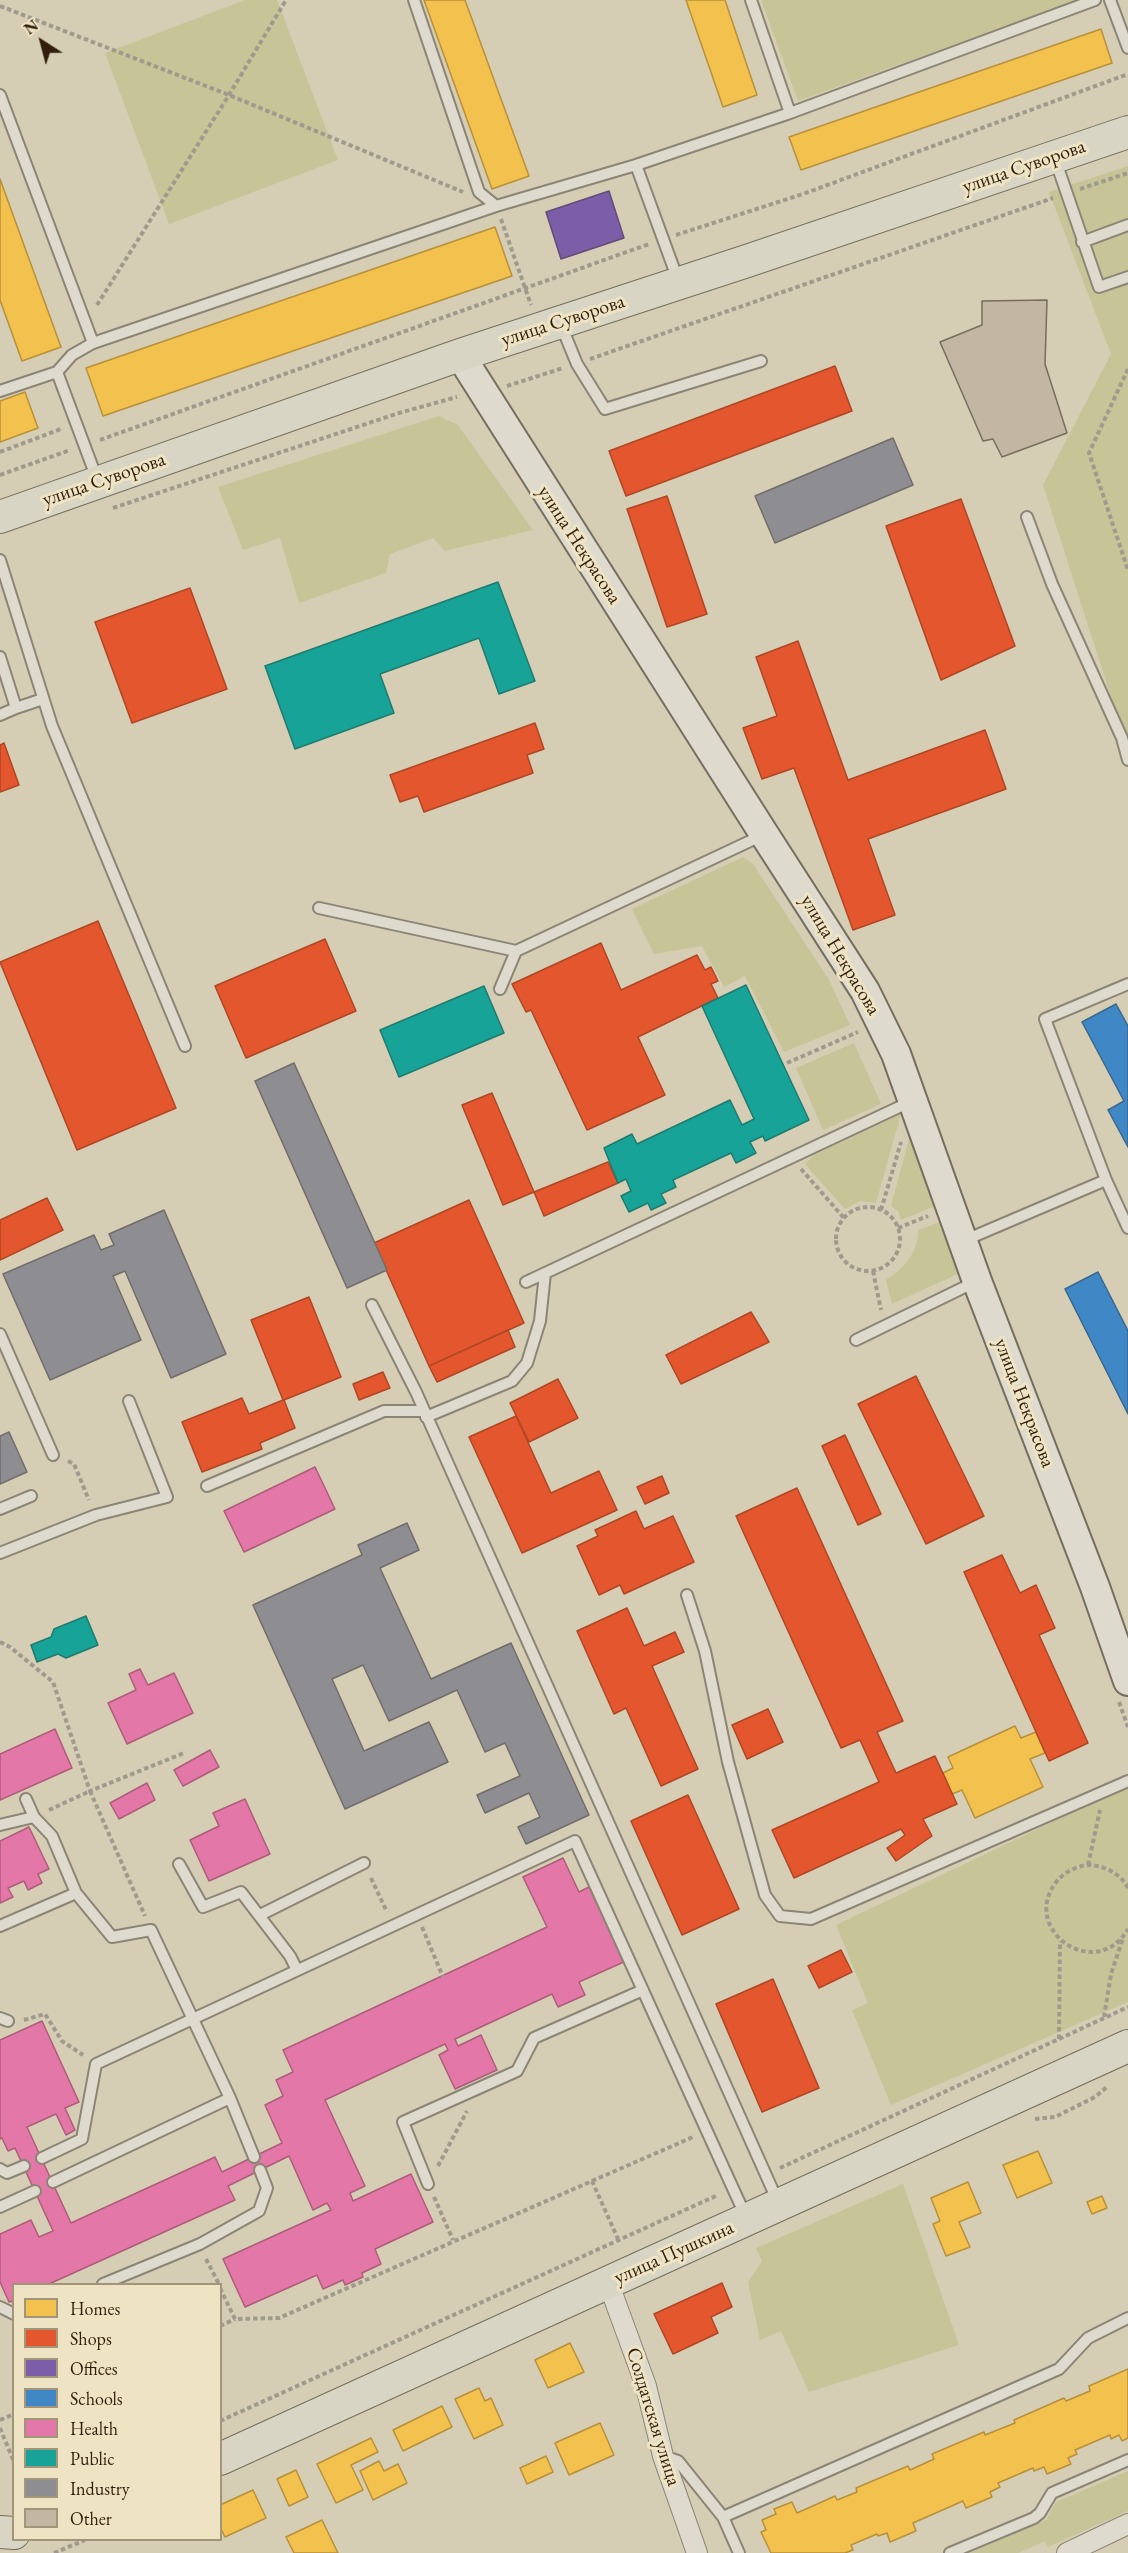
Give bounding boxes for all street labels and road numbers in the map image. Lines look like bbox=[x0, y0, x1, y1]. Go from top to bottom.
street label: улица Суворова bbox=[959, 135, 1089, 199]
street label: улица Суворова bbox=[498, 290, 628, 352]
street label: улица Суворова bbox=[39, 448, 169, 512]
street label: улица Некрасова bbox=[532, 481, 626, 609]
street label: улица Некрасова bbox=[795, 890, 885, 1020]
street label: улица Некрасова bbox=[988, 1335, 1060, 1471]
street label: улица Пушкина bbox=[610, 2216, 738, 2290]
street label: Солдатская улица bbox=[621, 2345, 685, 2489]

